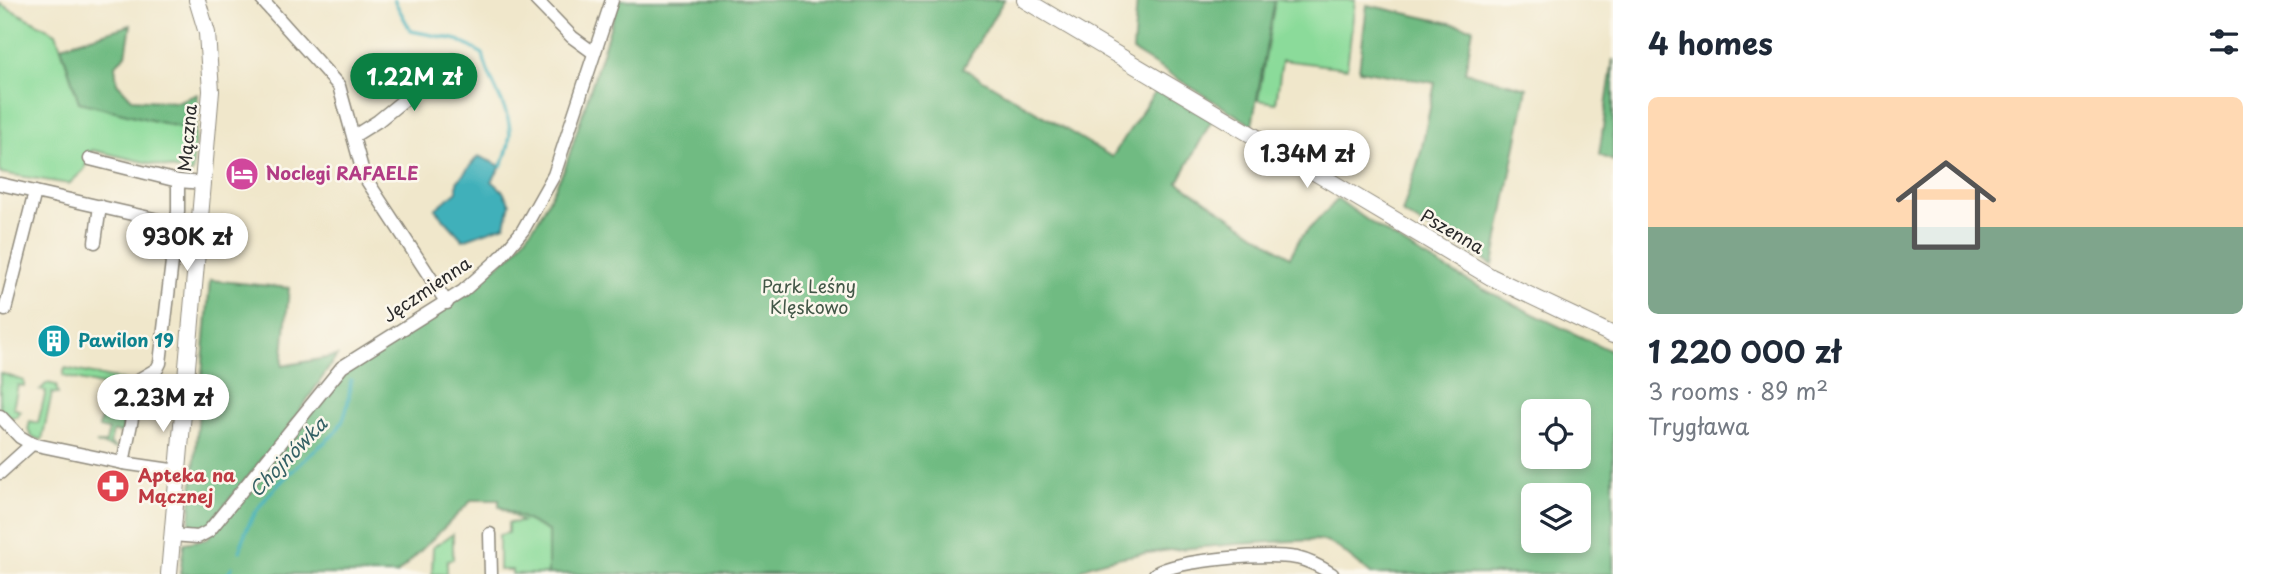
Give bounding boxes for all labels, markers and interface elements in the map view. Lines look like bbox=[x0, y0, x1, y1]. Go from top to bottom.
text: 4 homes bbox=[1648, 20, 1773, 65]
icon: filters bbox=[2205, 23, 2243, 61]
pin: 1.22M zł bbox=[342, 54, 486, 113]
text: 1.22M zł bbox=[366, 58, 462, 93]
street label: Mączna bbox=[170, 102, 203, 173]
pin: 1.34M zł bbox=[1235, 130, 1379, 190]
text: 1.34M zł bbox=[1260, 135, 1354, 170]
icon: home bbox=[1883, 142, 2009, 268]
hotel icon: Noclegi RAFAELE bbox=[223, 155, 261, 193]
place label: Noclegi RAFAELE bbox=[266, 159, 418, 186]
street label: Pszenna bbox=[1416, 202, 1490, 260]
pin: 930K zł bbox=[122, 214, 252, 273]
text: 930K zł bbox=[142, 218, 232, 253]
street label: Jęczmienna bbox=[377, 249, 476, 328]
park label: Park Leśny Klęskowo bbox=[762, 272, 856, 320]
building icon: Pawilon 19 bbox=[35, 322, 73, 360]
place label: Pawilon 19 bbox=[78, 326, 174, 353]
text: 1 220 000 zł bbox=[1648, 328, 1841, 373]
text: 3 rooms · 89 m² bbox=[1648, 373, 1828, 408]
pin: 2.23M zł bbox=[91, 374, 235, 434]
text: 2.23M zł bbox=[113, 379, 213, 414]
map controls bbox=[1521, 399, 1591, 553]
button: locate bbox=[1521, 399, 1591, 469]
text: Trygława bbox=[1648, 408, 1749, 443]
water label: Chojnówka bbox=[242, 409, 334, 503]
place label: Apteka na Mącznej bbox=[138, 461, 236, 509]
pharmacy icon: Apteka na Mącznej bbox=[94, 467, 132, 505]
button: layers bbox=[1521, 483, 1591, 553]

